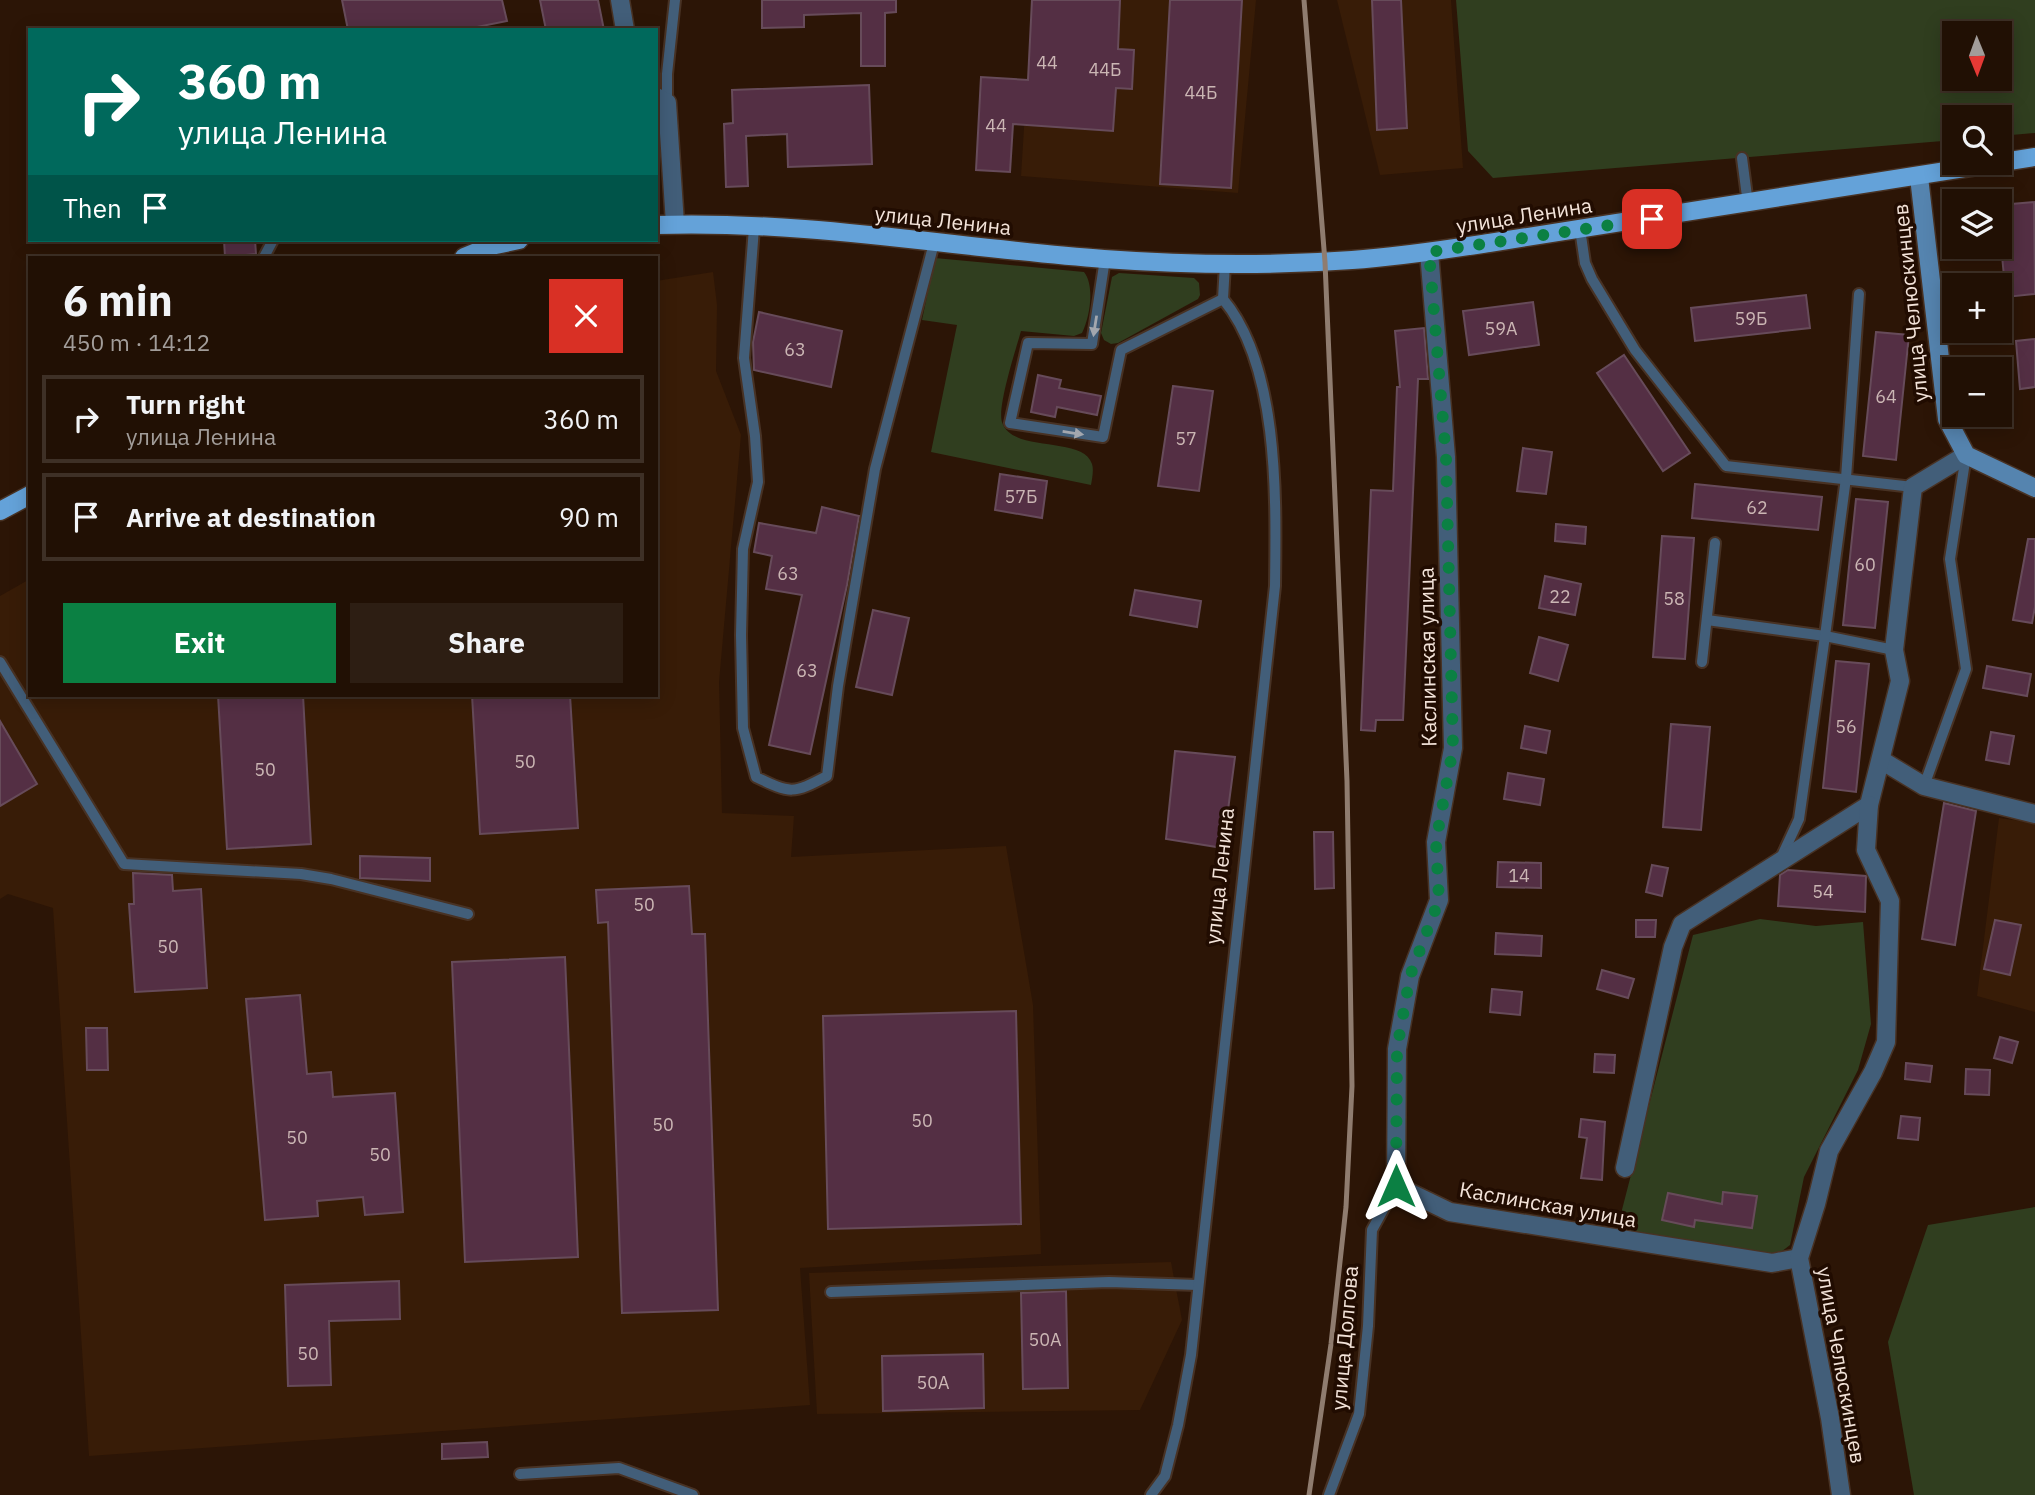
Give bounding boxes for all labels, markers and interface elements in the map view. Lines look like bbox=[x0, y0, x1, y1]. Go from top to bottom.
north arrow bbox=[1942, 21, 2012, 91]
map controls bbox=[1942, 21, 2012, 427]
text: 360 m bbox=[178, 49, 322, 112]
house number: 44 bbox=[1036, 51, 1058, 74]
icon: right bbox=[63, 56, 154, 147]
house number: 44Б bbox=[1088, 58, 1122, 81]
house number: 44Б bbox=[1184, 81, 1218, 104]
button: search bbox=[1942, 105, 2012, 175]
text: улица Ленина bbox=[178, 111, 387, 153]
house number: 44 bbox=[985, 114, 1007, 137]
icon: arrive bbox=[136, 189, 174, 227]
pin bbox=[1622, 189, 1682, 249]
button: layers bbox=[1942, 189, 2012, 259]
street label: улица Ленина bbox=[1454, 190, 1594, 240]
text: Then bbox=[63, 191, 122, 225]
street label: улица Ленина bbox=[873, 199, 1013, 241]
icon: arrive bbox=[1633, 200, 1671, 238]
street label: улица Челюскинцев bbox=[1886, 203, 1934, 403]
text: 6 min bbox=[63, 273, 173, 328]
button: + bbox=[1942, 273, 2012, 343]
button: close bbox=[549, 279, 623, 353]
house number: 59Б bbox=[1734, 307, 1768, 330]
one-way arrow bbox=[1089, 315, 1100, 337]
house number: 59А bbox=[1484, 317, 1518, 340]
text: 450 m · 14:12 bbox=[63, 327, 210, 357]
house number: 63 bbox=[784, 338, 806, 361]
button: − bbox=[1942, 357, 2012, 427]
house number: 64 bbox=[1875, 385, 1897, 408]
text: Turn right bbox=[126, 387, 245, 421]
icon: right bbox=[67, 400, 105, 438]
text: 360 m bbox=[543, 402, 619, 436]
text: улица Ленина bbox=[126, 421, 276, 451]
one-way arrow bbox=[1062, 427, 1084, 438]
house number: 57 bbox=[1175, 427, 1197, 450]
house number: 57Б bbox=[1004, 485, 1038, 508]
house number: 62 bbox=[1746, 496, 1768, 519]
icon: arrive bbox=[67, 498, 105, 536]
text: Arrive at destination bbox=[126, 500, 376, 534]
text: 90 m bbox=[559, 500, 619, 534]
house number: 60 bbox=[1854, 553, 1876, 576]
house number: 63 bbox=[777, 562, 799, 585]
street label: Каслинская улица bbox=[1411, 567, 1443, 747]
house number: 22 bbox=[1549, 585, 1571, 608]
house number: 58 bbox=[1663, 587, 1685, 610]
button: Exit bbox=[63, 603, 336, 683]
button: Share bbox=[350, 603, 623, 683]
house number: 63 bbox=[796, 659, 818, 682]
house number: 56 bbox=[1835, 715, 1857, 738]
house number: 50 bbox=[514, 750, 536, 773]
house number: 50 bbox=[254, 758, 276, 781]
street label: улица Ленина bbox=[1198, 806, 1240, 946]
house number: 14 bbox=[1508, 864, 1530, 887]
house number: 54 bbox=[1812, 880, 1834, 903]
house number: 50 bbox=[633, 893, 655, 916]
house number: 50 bbox=[157, 935, 179, 958]
house number: 50 bbox=[911, 1109, 933, 1132]
house number: 50 bbox=[652, 1113, 674, 1136]
house number: 50 bbox=[286, 1126, 308, 1149]
house number: 50 bbox=[369, 1143, 391, 1166]
position arrow bbox=[1359, 1149, 1433, 1223]
street label: Каслинская улица bbox=[1457, 1175, 1639, 1233]
street label: улица Долгова bbox=[1324, 1264, 1364, 1412]
street label: улица Челюскинцев bbox=[1811, 1265, 1873, 1465]
house number: 50А bbox=[1028, 1328, 1062, 1351]
house number: 50 bbox=[297, 1342, 319, 1365]
house number: 50А bbox=[916, 1371, 950, 1394]

